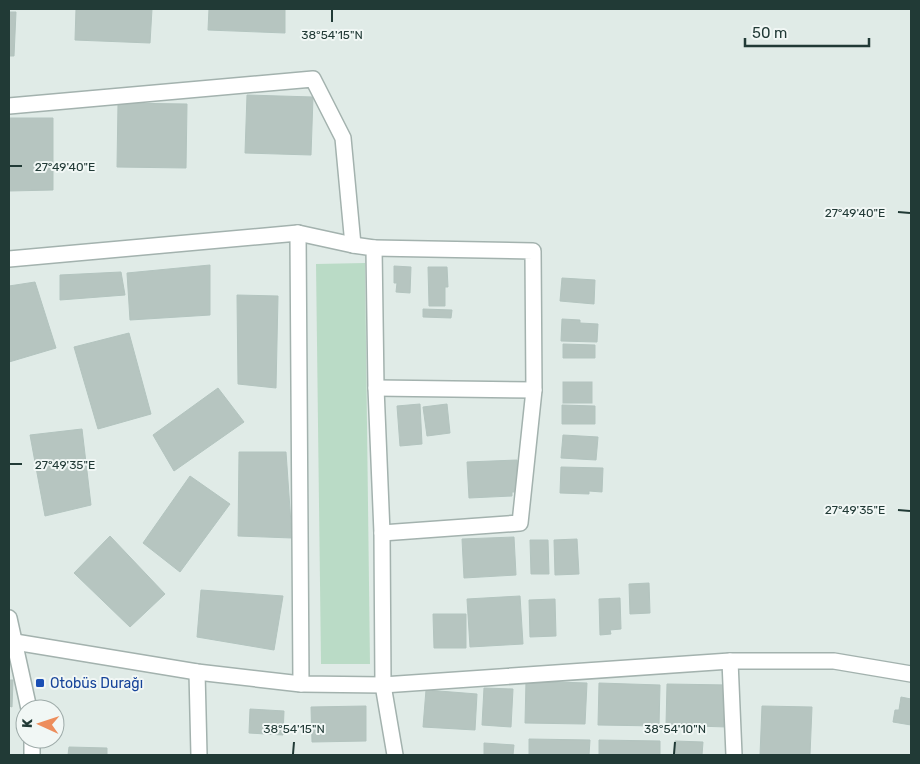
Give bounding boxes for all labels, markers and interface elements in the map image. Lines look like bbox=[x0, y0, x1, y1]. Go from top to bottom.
scale bar bbox=[745, 15, 869, 47]
text: 50 m bbox=[752, 24, 787, 42]
text: 38°54'15"N bbox=[301, 28, 363, 42]
text: 27°49'40"E bbox=[35, 160, 95, 174]
text: 27°49'40"E bbox=[825, 206, 885, 220]
text: 27°49'35"E bbox=[35, 458, 95, 472]
text: 27°49'35"E bbox=[825, 503, 885, 517]
place label: Otobüs Durağı bbox=[50, 675, 143, 692]
marker: Otobüs Durağı bbox=[34, 677, 46, 689]
north arrow bbox=[15, 699, 65, 749]
text: K bbox=[19, 718, 36, 728]
text: 38°54'15"N bbox=[263, 722, 325, 736]
text: 38°54'10"N bbox=[644, 722, 706, 736]

